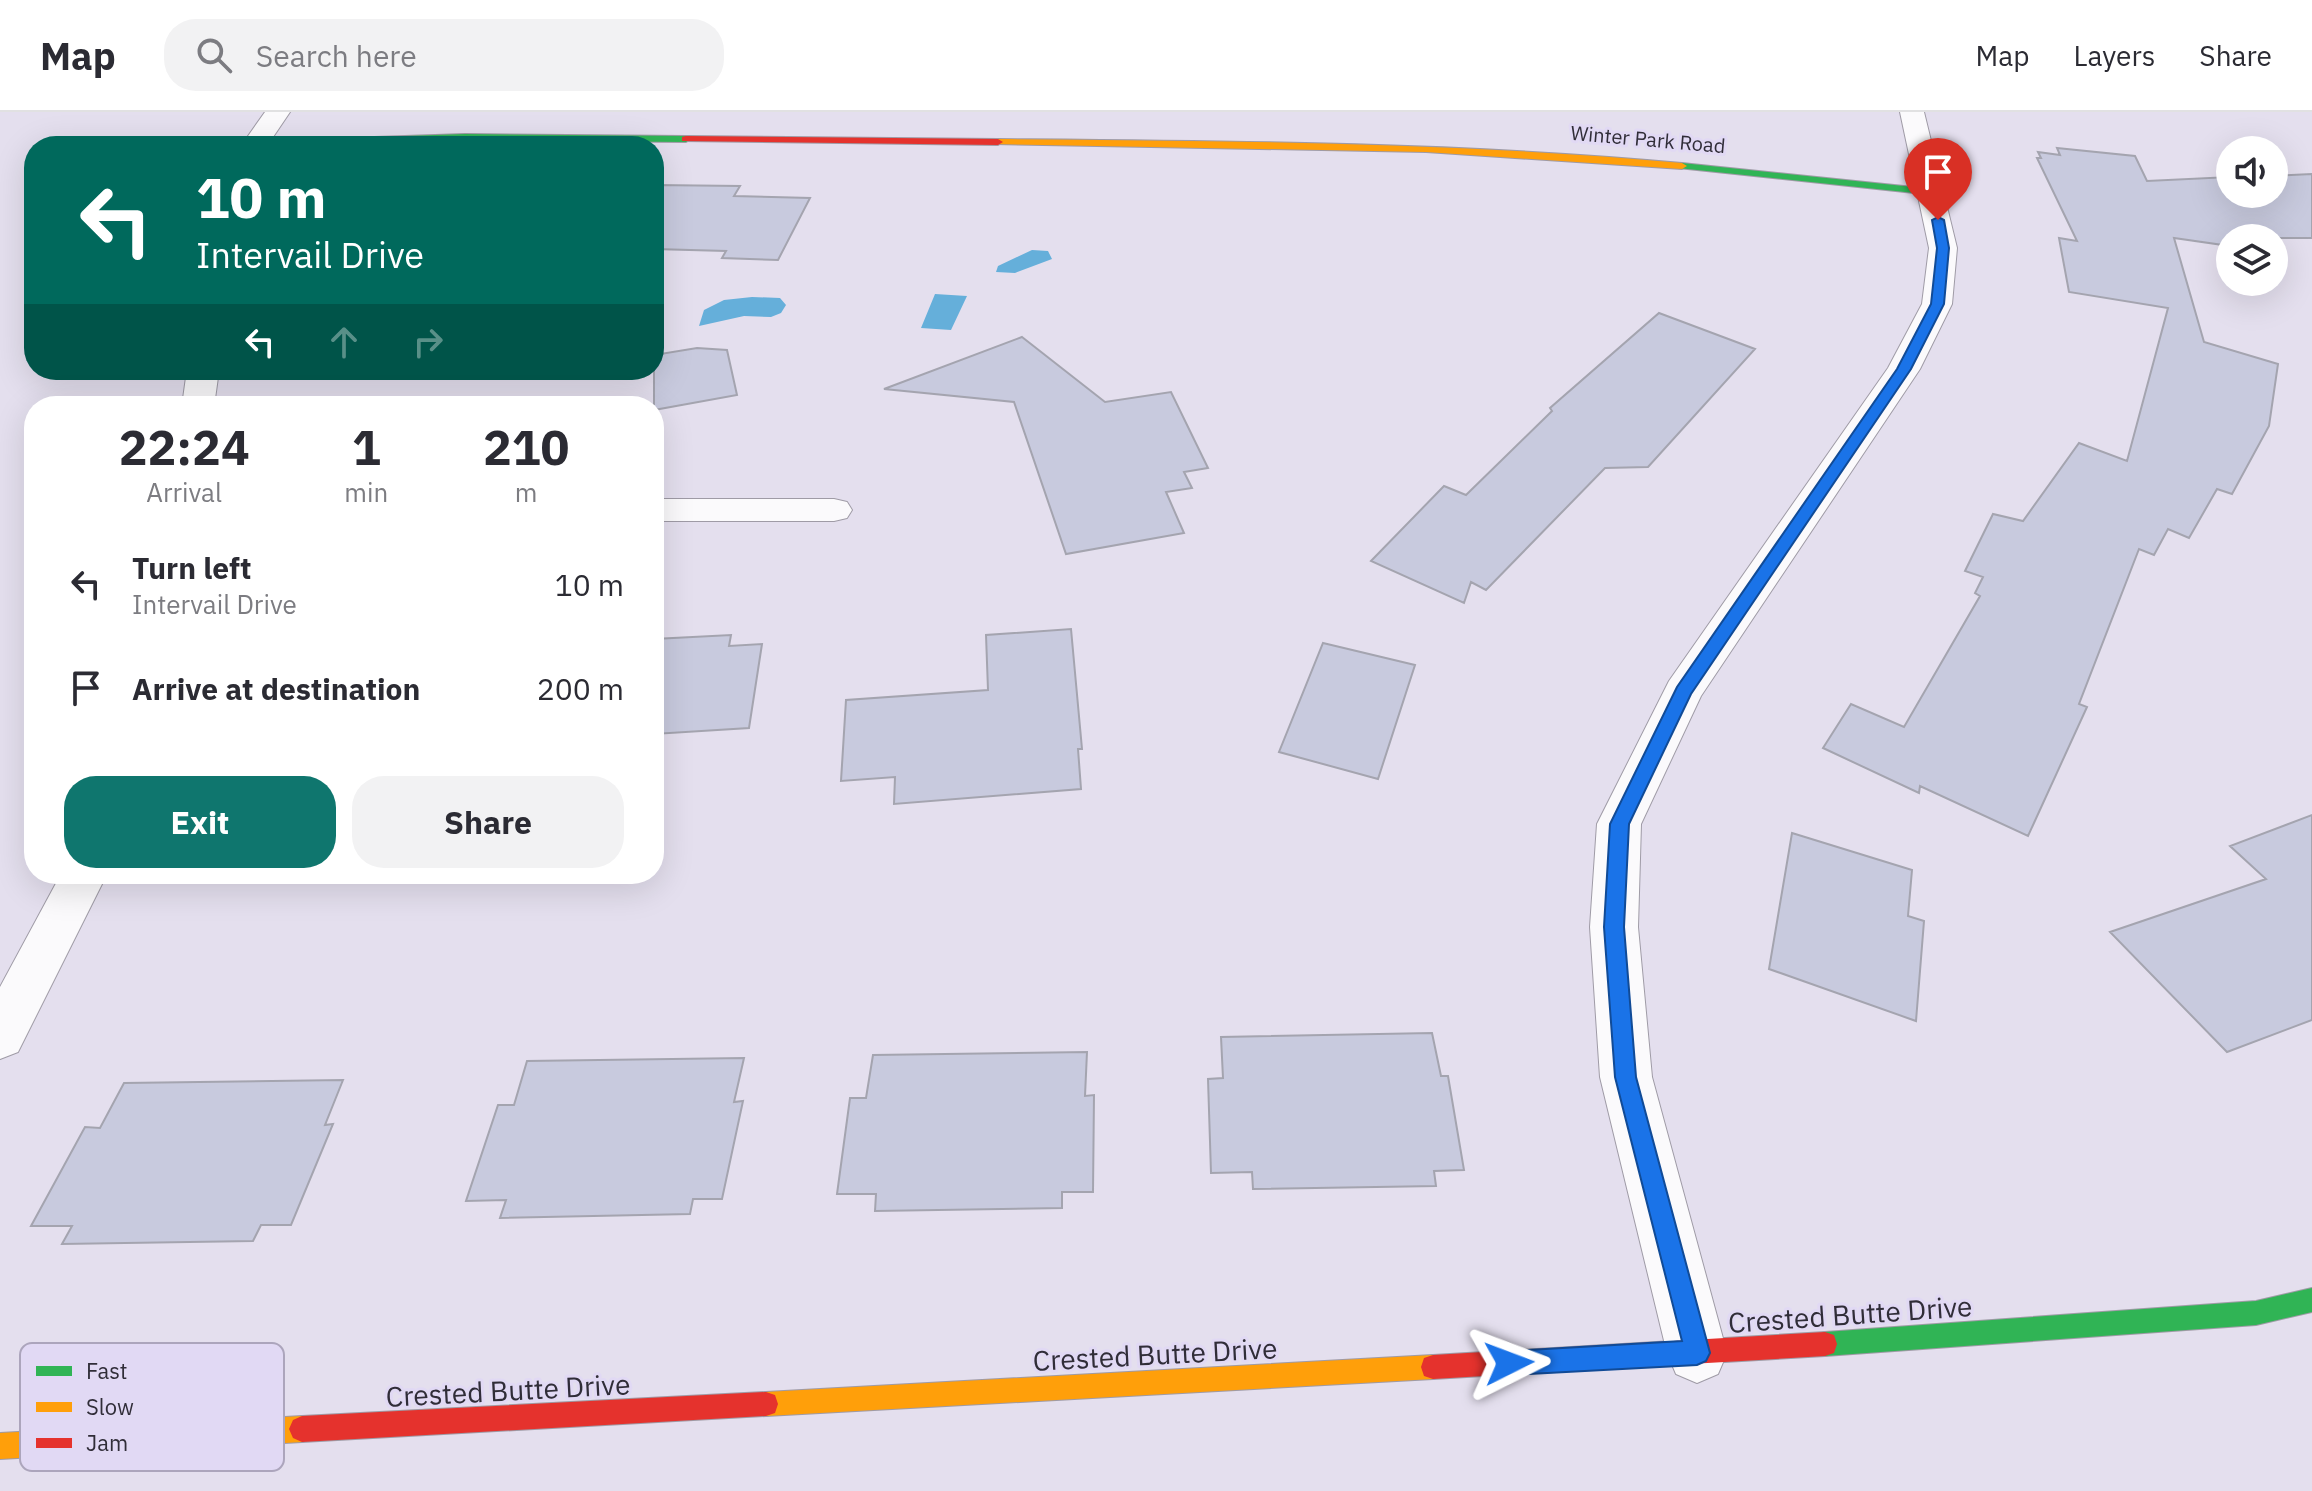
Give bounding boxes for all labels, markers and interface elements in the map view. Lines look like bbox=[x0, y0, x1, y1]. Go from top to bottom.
search box bbox=[164, 19, 724, 91]
text: Map bbox=[40, 31, 116, 80]
icon: search bbox=[192, 33, 236, 77]
text: Search here bbox=[256, 36, 417, 75]
text: Map bbox=[1975, 37, 2029, 74]
text: Layers bbox=[2073, 37, 2155, 74]
text: Share bbox=[2199, 37, 2272, 74]
street label: Winter Park Road bbox=[1569, 119, 1727, 159]
map controls bbox=[2216, 136, 2288, 296]
button: sound bbox=[2216, 136, 2288, 208]
pin bbox=[1904, 138, 1972, 220]
icon: arrive bbox=[1916, 150, 1960, 194]
text: 10 m bbox=[196, 161, 326, 233]
icon: left bbox=[64, 168, 168, 272]
button: layers bbox=[2216, 224, 2288, 296]
text: Intervail Drive bbox=[196, 231, 424, 278]
icon: left bbox=[238, 320, 282, 364]
icon: ahead bbox=[322, 320, 366, 364]
icon: right bbox=[406, 320, 450, 364]
text: 22:24 bbox=[119, 416, 250, 478]
text: 1 bbox=[352, 416, 381, 478]
text: 210 bbox=[483, 416, 569, 478]
text: Arrival bbox=[146, 475, 222, 509]
text: min bbox=[344, 475, 388, 509]
text: m bbox=[515, 475, 537, 509]
text: Turn left bbox=[132, 548, 251, 587]
icon: left bbox=[64, 562, 108, 606]
text: 10 m bbox=[555, 565, 624, 604]
text: Intervail Drive bbox=[132, 587, 297, 621]
icon: arrive bbox=[64, 666, 108, 710]
text: Arrive at destination bbox=[132, 669, 420, 708]
text: 200 m bbox=[537, 669, 624, 708]
button: Exit bbox=[64, 776, 336, 868]
button: Share bbox=[352, 776, 624, 868]
street label: Crested Butte Drive bbox=[1727, 1287, 1973, 1341]
position arrow bbox=[1467, 1321, 1551, 1405]
street label: Crested Butte Drive bbox=[1032, 1329, 1278, 1379]
legend bbox=[20, 1343, 284, 1471]
text: Fast bbox=[86, 1356, 127, 1385]
street label: Crested Butte Drive bbox=[385, 1365, 631, 1415]
text: Slow bbox=[86, 1392, 134, 1421]
text: Jam bbox=[86, 1428, 128, 1457]

